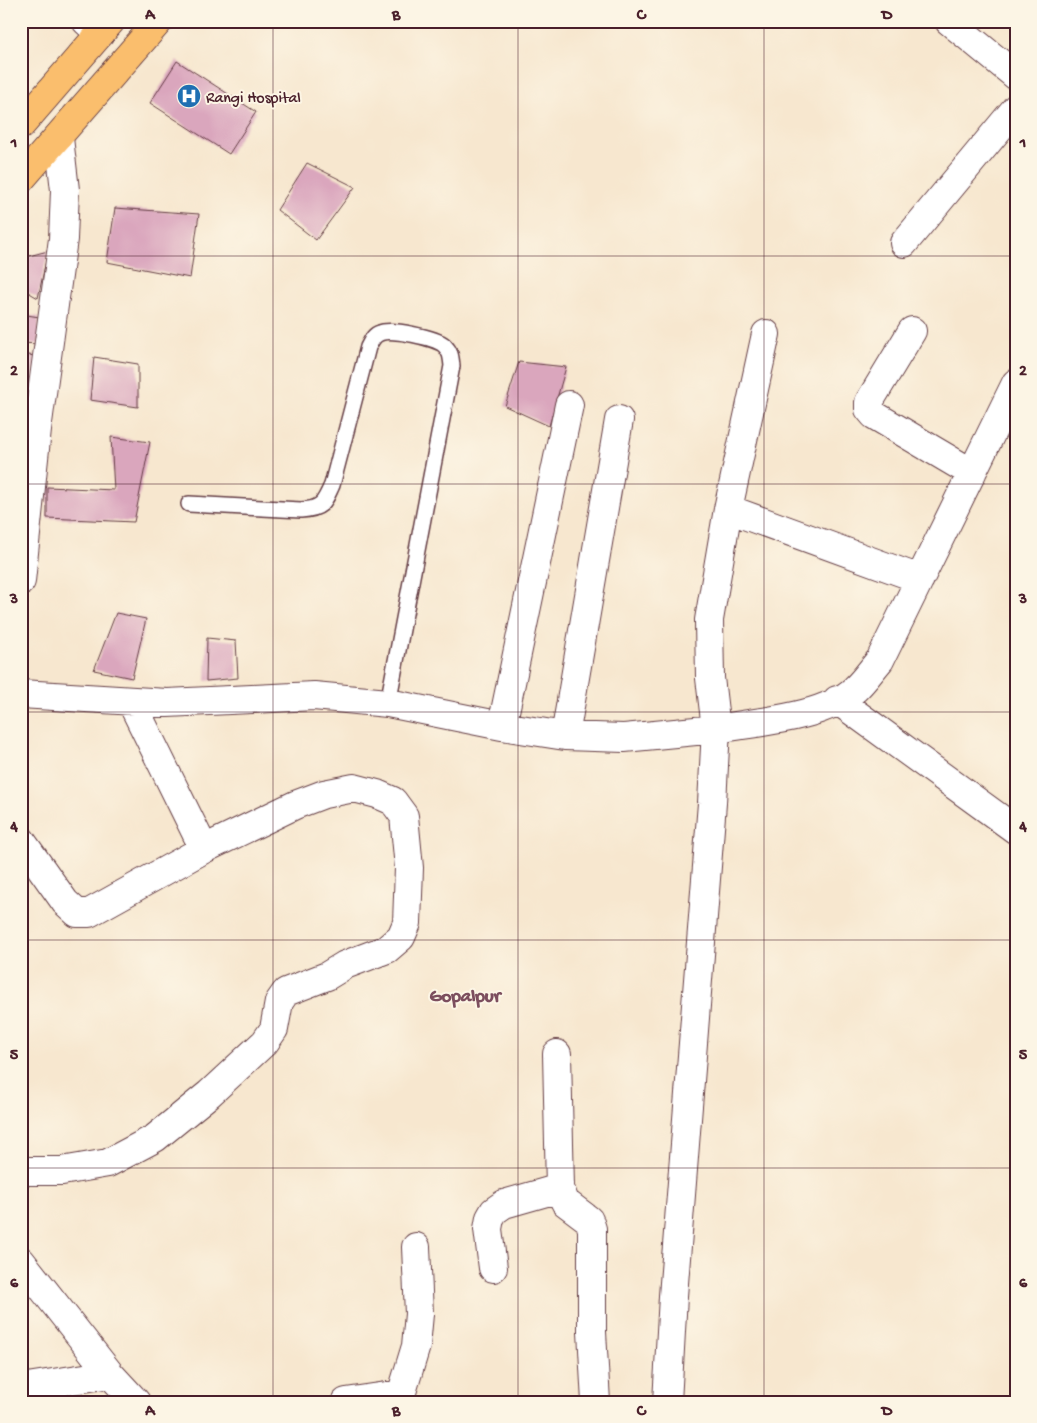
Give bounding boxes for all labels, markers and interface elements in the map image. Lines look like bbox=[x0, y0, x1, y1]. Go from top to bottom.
text: A bbox=[144, 7, 156, 26]
text: B bbox=[391, 7, 401, 26]
text: C bbox=[636, 7, 647, 26]
text: D bbox=[880, 7, 893, 26]
hospital icon: Rangi Hospital bbox=[176, 83, 202, 109]
place label: Rangi Hospital bbox=[206, 90, 301, 109]
text: 1 bbox=[10, 135, 17, 154]
text: 1 bbox=[1019, 135, 1026, 154]
text: 2 bbox=[10, 363, 18, 382]
text: 2 bbox=[1019, 363, 1027, 382]
text: 3 bbox=[9, 591, 18, 610]
text: 3 bbox=[1018, 591, 1027, 610]
text: 4 bbox=[9, 819, 18, 838]
text: 4 bbox=[1018, 819, 1027, 838]
district label: Gopalpur bbox=[430, 986, 503, 1009]
text: 5 bbox=[10, 1047, 19, 1066]
text: 5 bbox=[1019, 1047, 1028, 1066]
text: 6 bbox=[10, 1275, 19, 1294]
text: 6 bbox=[1019, 1275, 1028, 1294]
text: A bbox=[144, 1403, 156, 1422]
text: B bbox=[391, 1403, 401, 1422]
text: C bbox=[636, 1403, 647, 1422]
text: D bbox=[880, 1403, 893, 1422]

